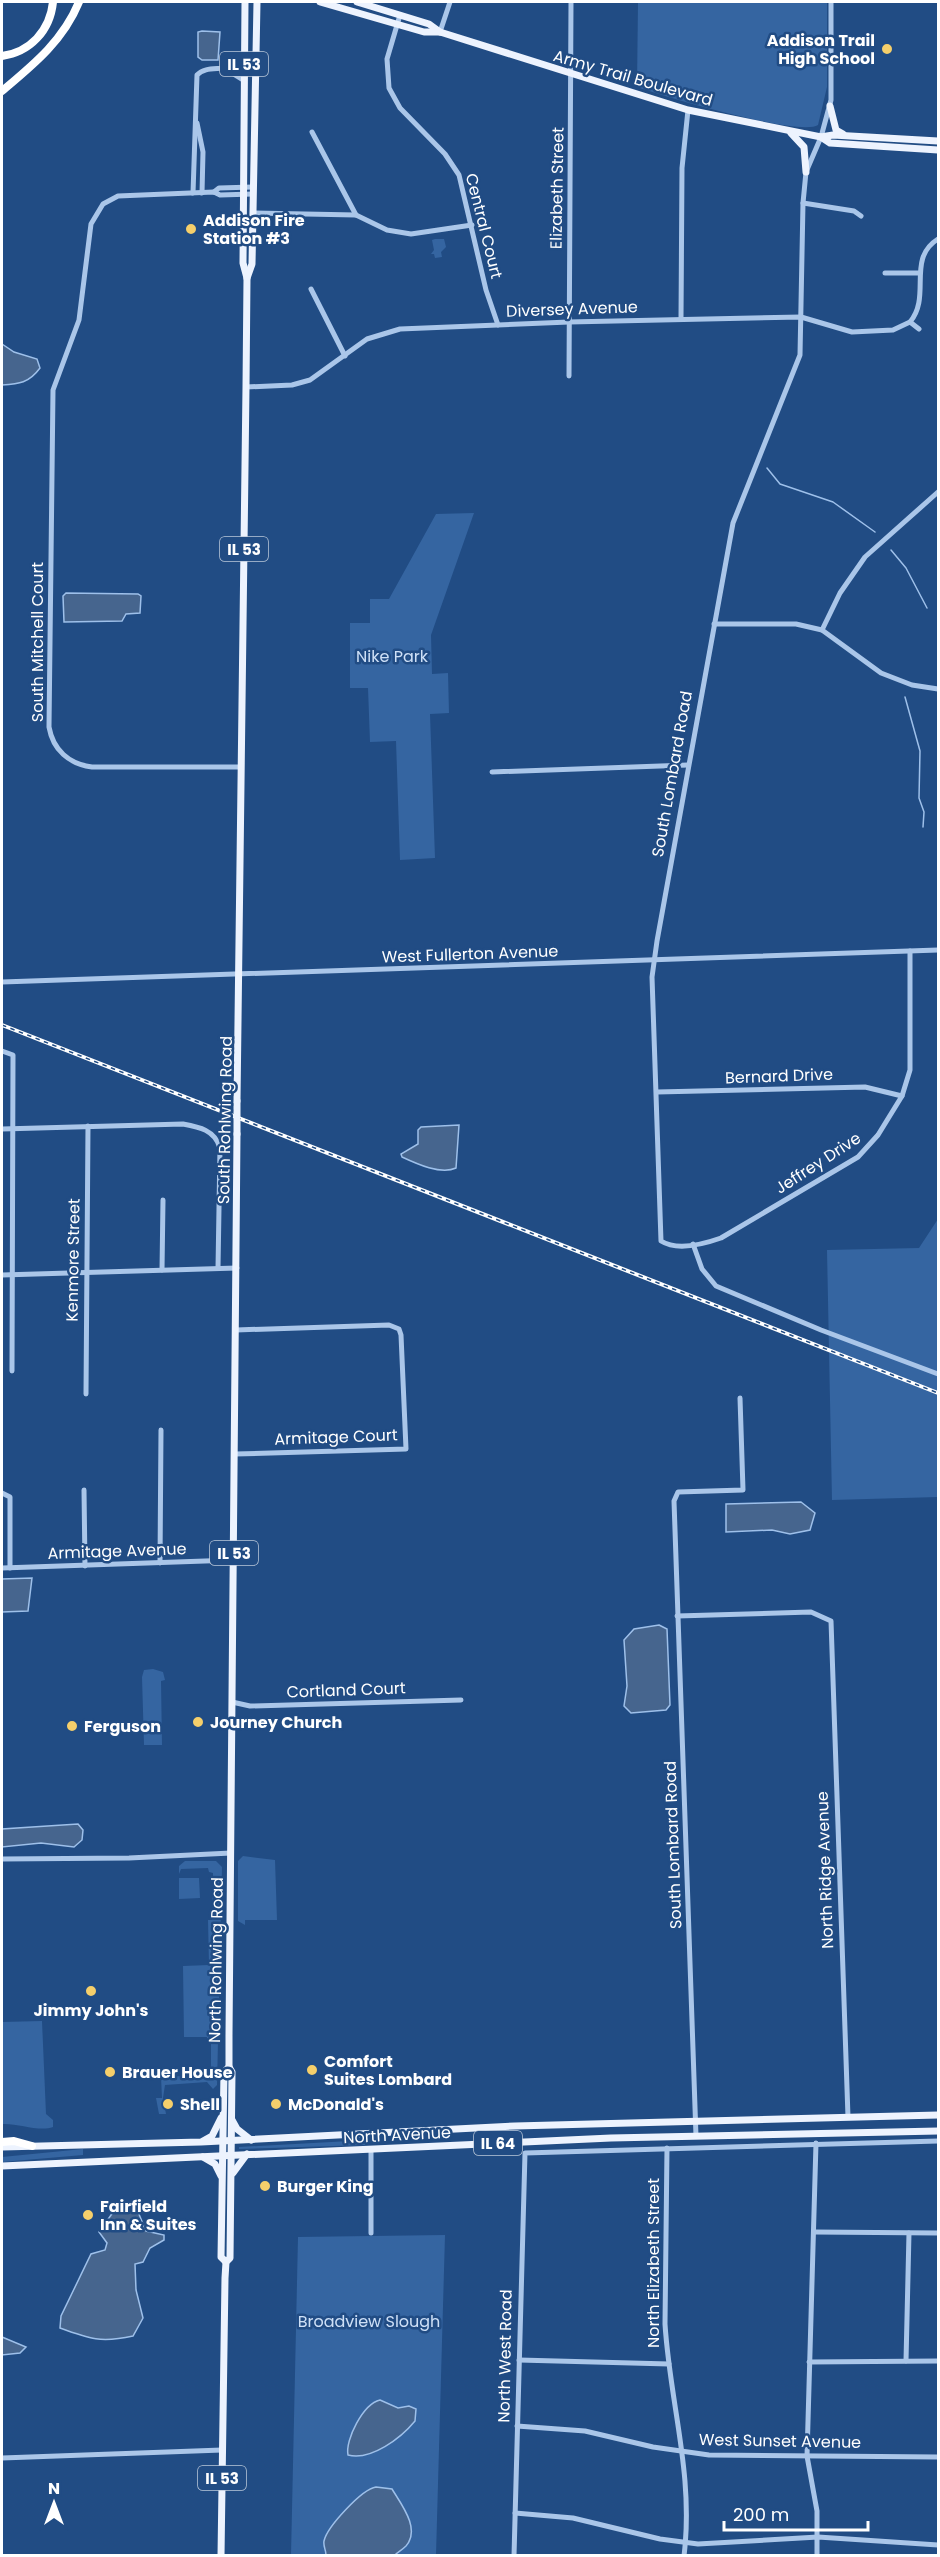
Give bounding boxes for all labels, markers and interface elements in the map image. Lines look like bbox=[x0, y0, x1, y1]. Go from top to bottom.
place label: Addison Trail High School bbox=[767, 29, 875, 70]
marker: Addison Trail High School bbox=[880, 42, 894, 56]
street label: Army Trail Boulevard bbox=[551, 44, 715, 112]
road number: IL 53 bbox=[220, 52, 268, 76]
street label: Elizabeth Street bbox=[544, 127, 570, 249]
street label: Central Court bbox=[460, 171, 508, 281]
place label: Addison Fire Station #3 bbox=[203, 209, 305, 250]
marker: Addison Fire Station #3 bbox=[184, 222, 198, 236]
street label: Diversey Avenue bbox=[506, 295, 638, 323]
road number: IL 53 bbox=[220, 537, 268, 561]
street label: South Mitchell Court bbox=[26, 562, 49, 722]
park label: Nike Park bbox=[356, 645, 429, 668]
street label: South Lombard Road bbox=[646, 689, 698, 859]
street label: West Fullerton Avenue bbox=[381, 939, 559, 969]
street label: South Rohlwing Road bbox=[212, 1036, 238, 1204]
street label: Bernard Drive bbox=[725, 1063, 833, 1089]
street label: Jeffrey Drive bbox=[771, 1127, 866, 1199]
street label: Kenmore Street bbox=[60, 1198, 86, 1322]
street label: Armitage Court bbox=[274, 1423, 398, 1451]
street label: Armitage Avenue bbox=[47, 1537, 187, 1565]
road number: IL 53 bbox=[210, 1541, 258, 1565]
street label: Cortland Court bbox=[286, 1676, 406, 1704]
place label: Journey Church bbox=[210, 1711, 342, 1734]
place label: Ferguson bbox=[84, 1715, 161, 1738]
marker: Journey Church bbox=[191, 1715, 205, 1729]
marker: Ferguson bbox=[65, 1719, 79, 1733]
street label: South Lombard Road bbox=[659, 1761, 687, 1929]
street label: North Ridge Avenue bbox=[811, 1791, 839, 1949]
street label: North Rohlwing Road bbox=[203, 1877, 229, 2043]
marker: Jimmy John's bbox=[84, 1984, 98, 1998]
place label: Jimmy John's bbox=[34, 1999, 148, 2022]
place label: Comfort Suites Lombard bbox=[324, 2050, 452, 2091]
place label: Brauer House bbox=[122, 2061, 233, 2084]
marker: Comfort Suites Lombard bbox=[305, 2063, 319, 2077]
marker: Brauer House bbox=[103, 2065, 117, 2079]
place label: Shell bbox=[180, 2093, 220, 2116]
place label: McDonald's bbox=[288, 2093, 384, 2116]
marker: Shell bbox=[161, 2097, 175, 2111]
marker: McDonald's bbox=[269, 2097, 283, 2111]
street label: North Avenue bbox=[343, 2121, 452, 2149]
road number: IL 64 bbox=[474, 2131, 522, 2155]
place label: Burger King bbox=[277, 2175, 374, 2198]
street label: North Elizabeth Street bbox=[642, 2178, 665, 2348]
marker: Burger King bbox=[258, 2179, 272, 2193]
place label: Fairfield Inn & Suites bbox=[100, 2195, 197, 2236]
marker: Fairfield Inn & Suites bbox=[81, 2208, 95, 2222]
street label: North West Road bbox=[492, 2289, 518, 2423]
park label: Broadview Slough bbox=[298, 2310, 440, 2333]
street label: West Sunset Avenue bbox=[699, 2428, 861, 2454]
road number: IL 53 bbox=[198, 2466, 246, 2490]
north arrow bbox=[24, 2473, 84, 2533]
text: N bbox=[48, 2477, 60, 2500]
scale bar bbox=[724, 2494, 868, 2532]
text: 200 m bbox=[733, 2502, 789, 2527]

